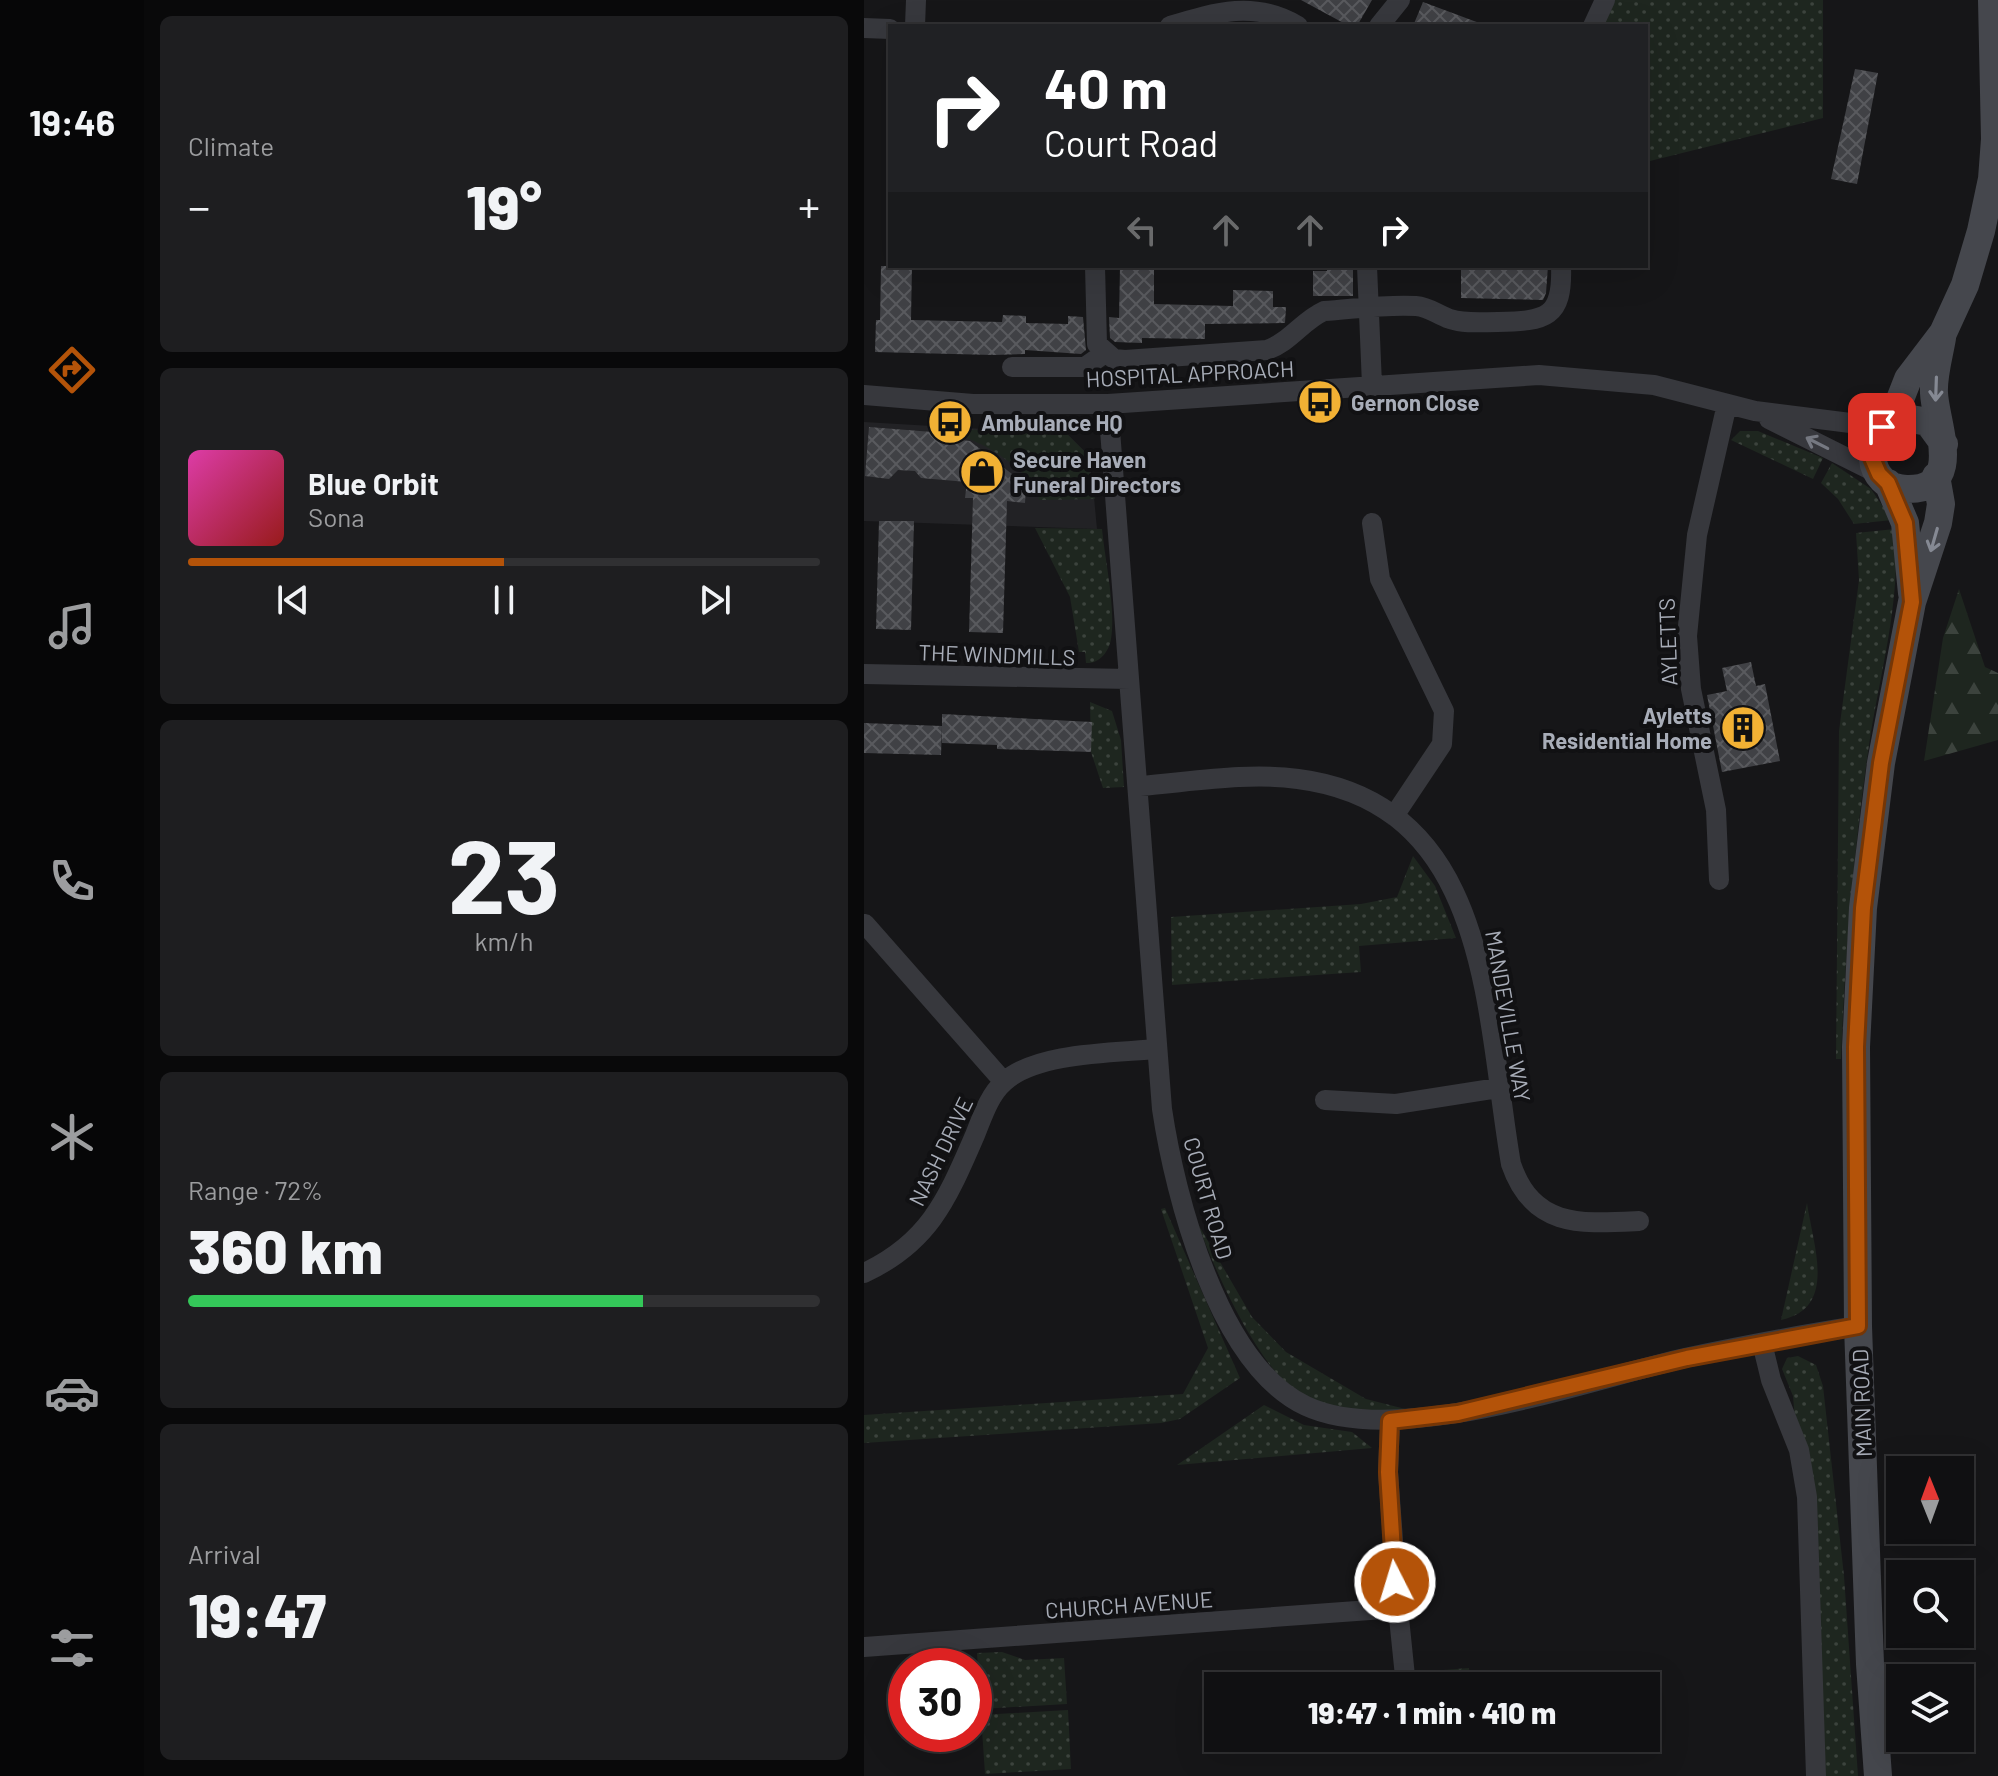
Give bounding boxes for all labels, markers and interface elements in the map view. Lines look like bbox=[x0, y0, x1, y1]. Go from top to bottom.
text: 40 m bbox=[1044, 53, 1168, 120]
icon: right bbox=[912, 56, 1016, 160]
text: 19:46 bbox=[29, 100, 115, 143]
text: Court Road bbox=[1044, 121, 1218, 164]
text: Climate bbox=[188, 130, 274, 161]
text: 19° bbox=[466, 170, 542, 242]
text: − bbox=[188, 179, 210, 232]
text: + bbox=[798, 179, 820, 232]
icon: left bbox=[1120, 208, 1164, 252]
icon: ahead bbox=[1204, 208, 1248, 252]
icon: ahead bbox=[1288, 208, 1332, 252]
icon: right bbox=[1372, 208, 1416, 252]
icon: directions bbox=[44, 342, 100, 398]
street label: HOSPITAL APPROACH bbox=[1085, 355, 1295, 391]
one-way arrow bbox=[1928, 375, 1944, 402]
bus stop icon: Gernon Close bbox=[1296, 378, 1344, 426]
place label: Gernon Close bbox=[1351, 389, 1480, 415]
pin bbox=[1848, 393, 1916, 461]
bus stop icon: Ambulance HQ bbox=[926, 398, 974, 446]
icon: arrive bbox=[1860, 405, 1904, 449]
place label: Ambulance HQ bbox=[981, 409, 1122, 435]
one-way arrow bbox=[1805, 434, 1829, 450]
place label: Secure Haven Funeral Directors bbox=[1013, 446, 1181, 497]
shop icon: Secure Haven Funeral Directors bbox=[958, 448, 1006, 496]
text: Blue Orbit bbox=[308, 465, 439, 501]
text: Sona bbox=[308, 501, 365, 532]
one-way arrow bbox=[1925, 527, 1940, 553]
icon: previous bbox=[271, 578, 315, 622]
icon: pause bbox=[482, 578, 526, 622]
icon: next bbox=[693, 578, 737, 622]
icon: music bbox=[44, 598, 100, 654]
street label: AYLETTS bbox=[1652, 598, 1682, 686]
street label: THE WINDMILLS bbox=[918, 638, 1076, 670]
place label: Ayletts Residential Home bbox=[1542, 702, 1712, 753]
building icon: Ayletts Residential Home bbox=[1719, 704, 1767, 752]
text: 23 bbox=[448, 810, 560, 935]
icon: phone bbox=[44, 853, 100, 909]
text: km/h bbox=[475, 925, 533, 956]
street label: MANDEVILLE WAY bbox=[1481, 928, 1537, 1104]
street label: NASH DRIVE bbox=[902, 1092, 978, 1210]
icon: climate bbox=[44, 1109, 100, 1165]
street label: COURT ROAD bbox=[1179, 1134, 1239, 1262]
text: Range · 72% bbox=[188, 1174, 323, 1205]
text: 360 km bbox=[188, 1214, 383, 1286]
street label: MAIN ROAD bbox=[1846, 1349, 1876, 1457]
icon: car bbox=[44, 1365, 100, 1421]
north arrow bbox=[1886, 1456, 1974, 1544]
map controls bbox=[1886, 1456, 1974, 1752]
text: Arrival bbox=[188, 1538, 261, 1569]
position arrow bbox=[1353, 1540, 1437, 1624]
button: search bbox=[1886, 1560, 1974, 1648]
text: 19:47 bbox=[188, 1578, 326, 1650]
street label: CHURCH AVENUE bbox=[1044, 1585, 1214, 1623]
icon: filters bbox=[44, 1620, 100, 1676]
speed limit sign: 30 bbox=[888, 1648, 992, 1752]
button: layers bbox=[1886, 1664, 1974, 1752]
text: 19:47 · 1 min · 410 m bbox=[1308, 1694, 1556, 1730]

